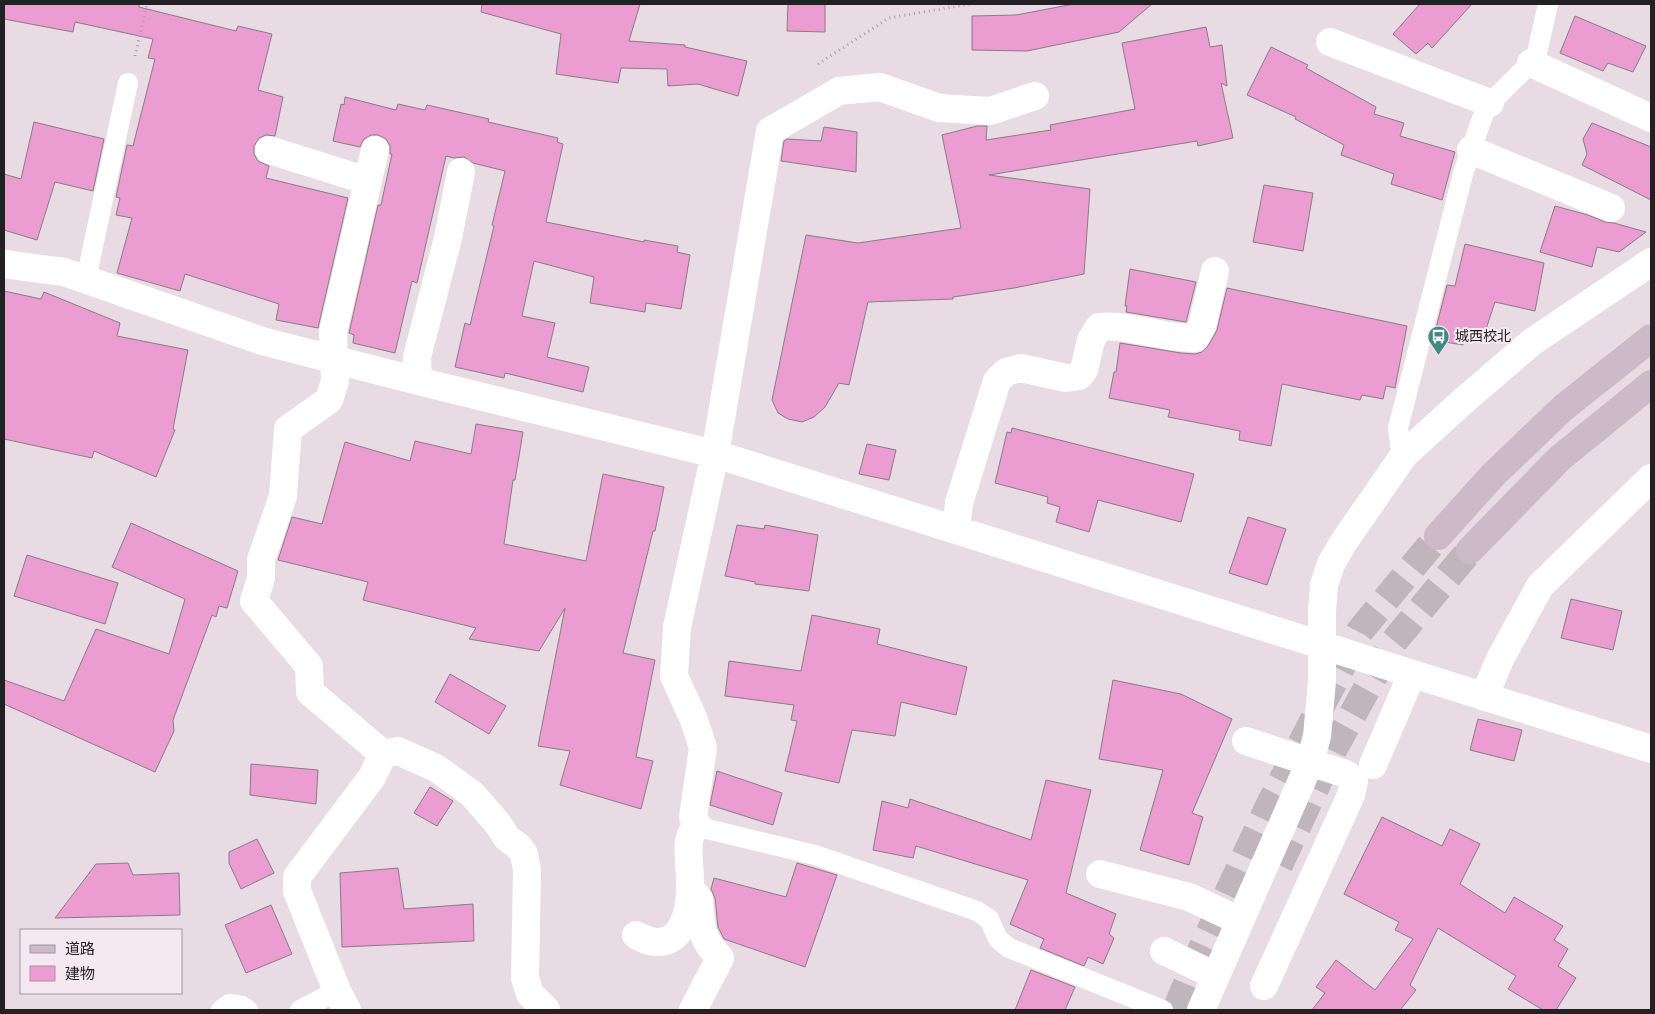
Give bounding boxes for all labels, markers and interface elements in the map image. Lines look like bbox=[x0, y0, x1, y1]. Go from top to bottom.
bus stop icon: 城西校北 bbox=[1427, 324, 1451, 355]
place label: 城西校北 bbox=[1455, 328, 1511, 344]
legend bbox=[20, 929, 182, 994]
text: 道路 bbox=[65, 940, 95, 958]
text: 建物 bbox=[65, 965, 95, 983]

